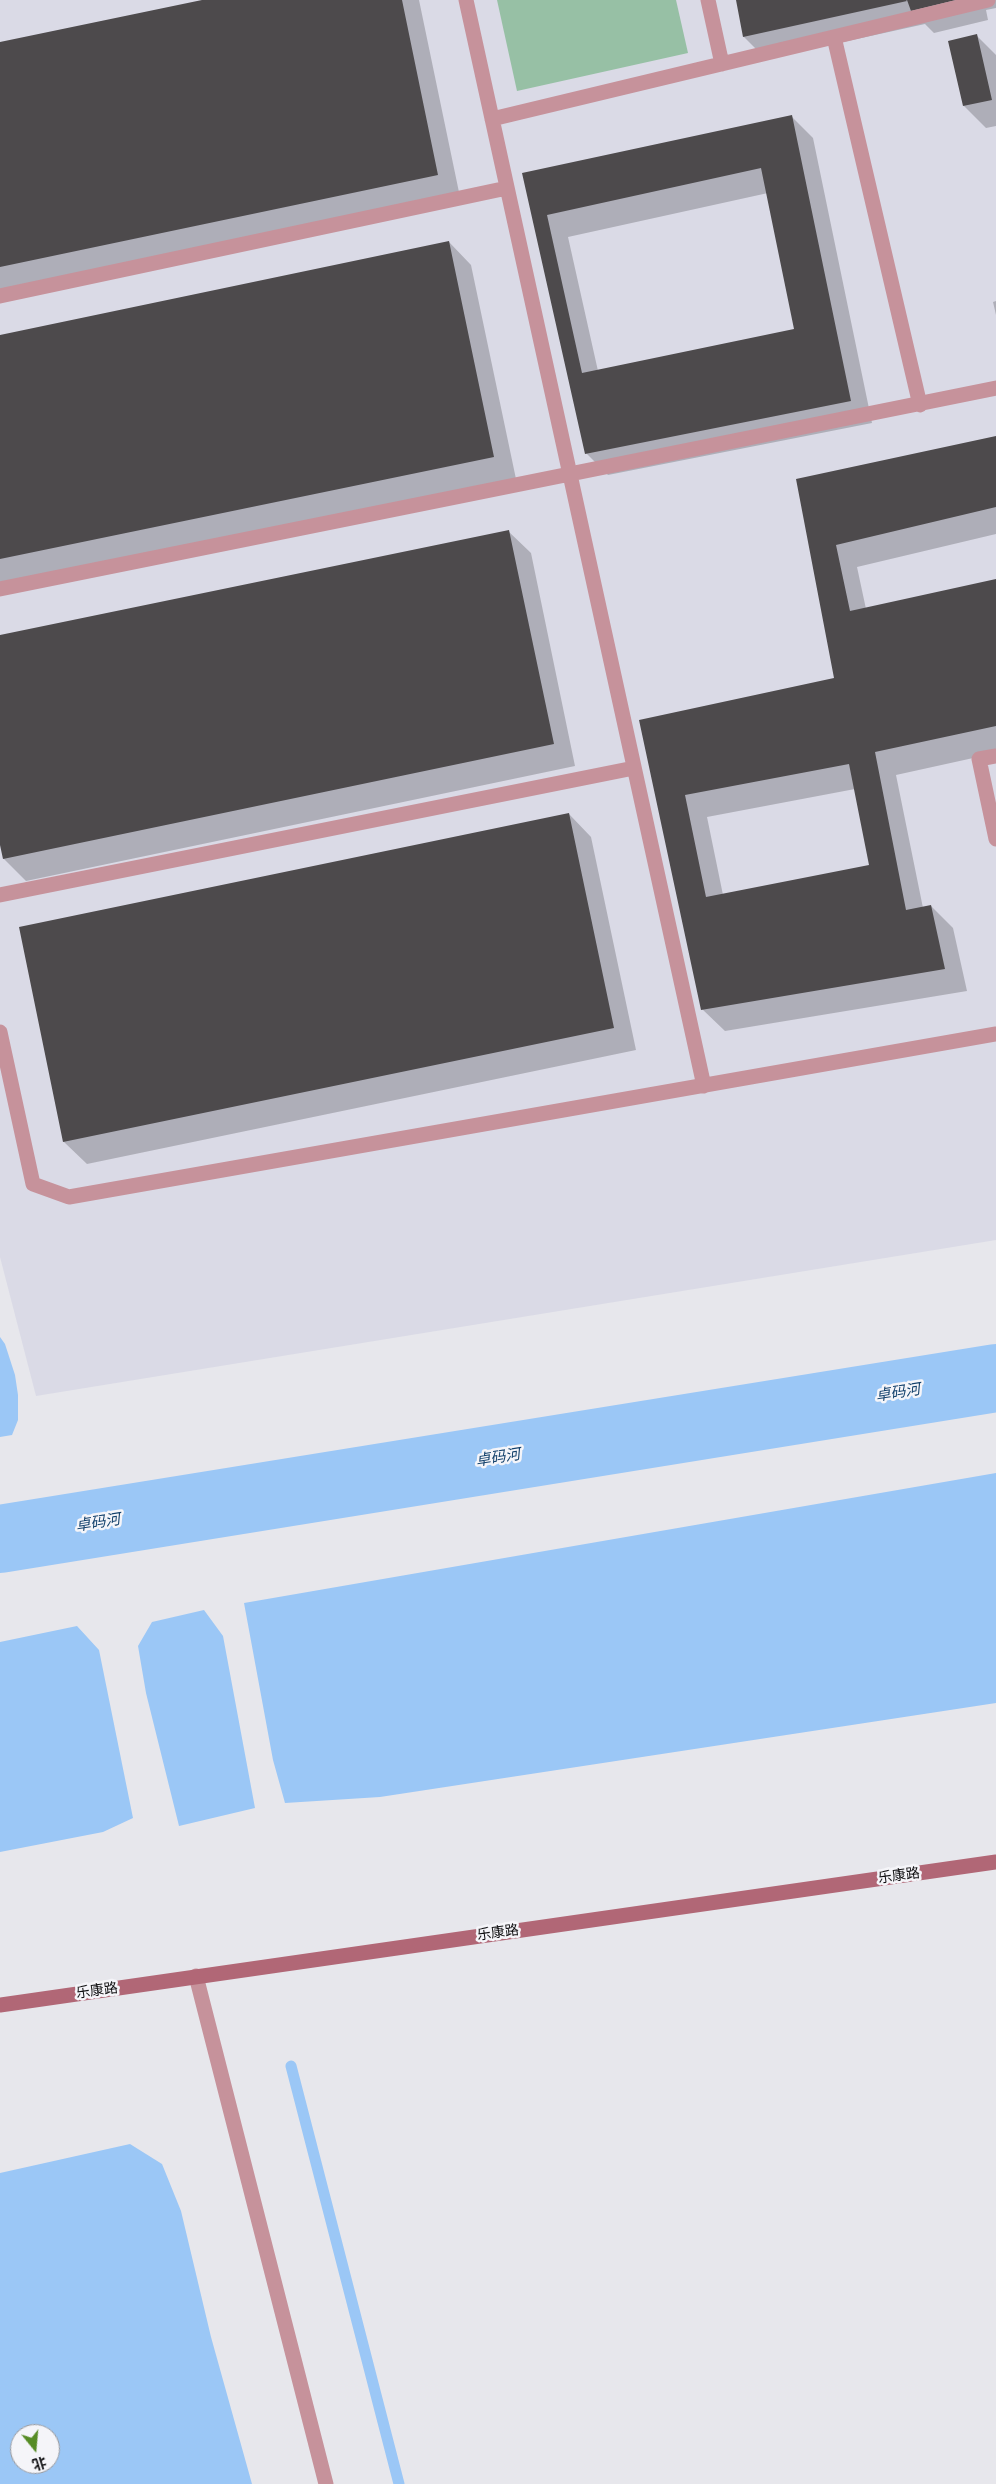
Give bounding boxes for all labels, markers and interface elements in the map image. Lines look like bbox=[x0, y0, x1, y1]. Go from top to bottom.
water label: 卓码河 bbox=[874, 1381, 922, 1405]
water label: 卓码河 bbox=[474, 1446, 522, 1470]
water label: 卓码河 bbox=[74, 1511, 122, 1535]
street label: 乐康路 bbox=[877, 1865, 921, 1887]
street label: 乐康路 bbox=[476, 1922, 520, 1944]
street label: 乐康路 bbox=[75, 1980, 119, 2002]
north arrow bbox=[10, 2424, 60, 2474]
text: 北 bbox=[30, 2453, 48, 2473]

